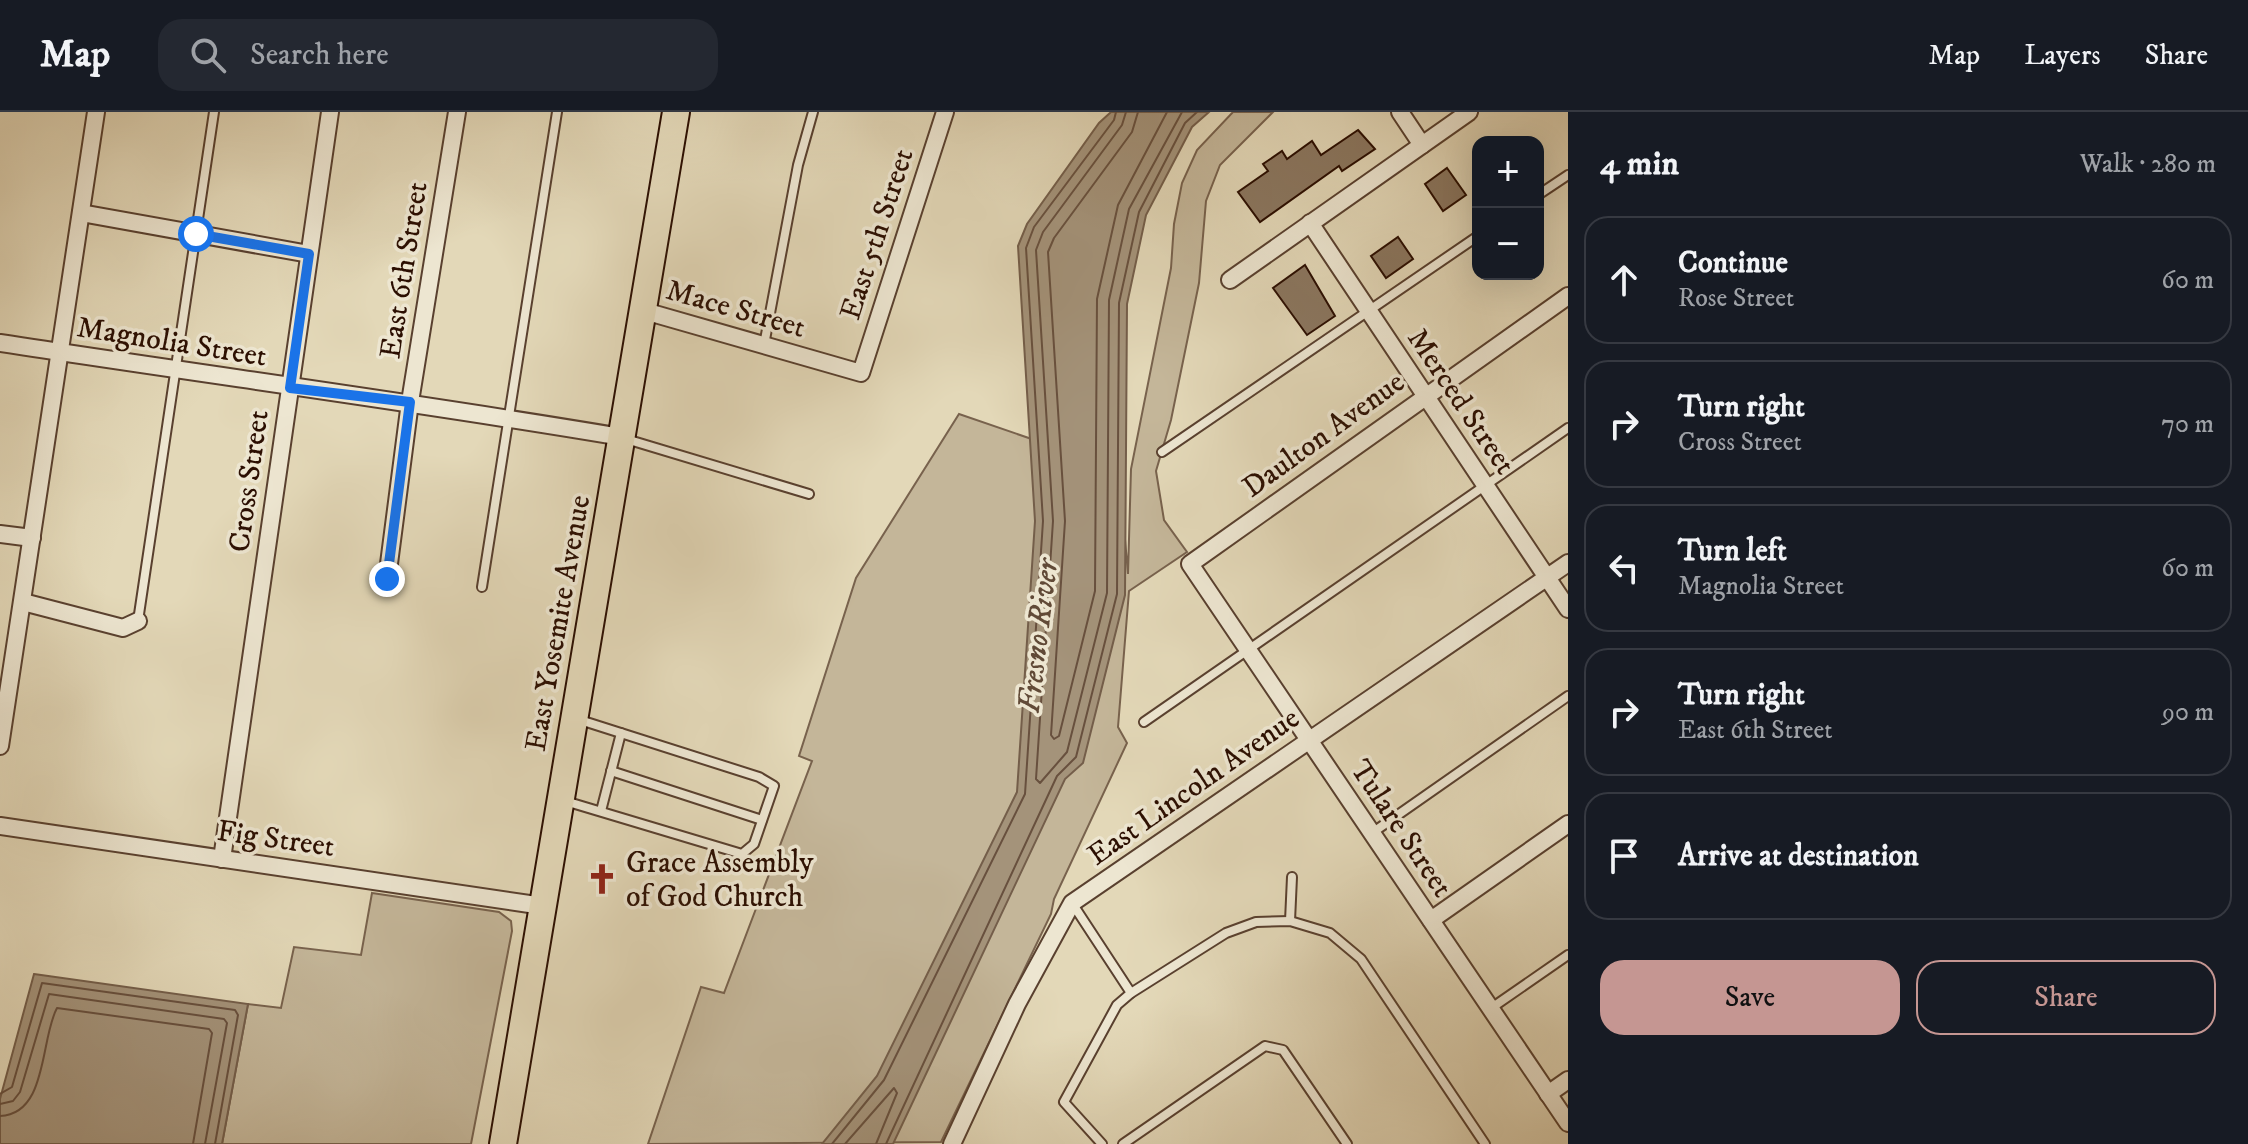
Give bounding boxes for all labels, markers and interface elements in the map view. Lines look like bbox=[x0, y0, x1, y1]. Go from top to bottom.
search box bbox=[158, 19, 718, 91]
text: Map bbox=[40, 31, 110, 79]
icon: search bbox=[186, 33, 230, 77]
text: Search here bbox=[250, 37, 389, 74]
text: Map bbox=[1929, 38, 1980, 73]
text: Layers bbox=[2024, 38, 2101, 73]
text: Share bbox=[2145, 38, 2208, 73]
map controls bbox=[1472, 136, 1544, 280]
button: + bbox=[1472, 136, 1544, 208]
text: 4 min bbox=[1600, 143, 1679, 185]
street label: East 5th Street bbox=[832, 144, 922, 325]
text: Walk · 280 m bbox=[2080, 148, 2216, 181]
street label: East 6th Street bbox=[372, 179, 437, 361]
button: − bbox=[1472, 208, 1544, 280]
route start bbox=[178, 216, 214, 252]
text: Continue bbox=[1678, 245, 1788, 282]
icon: ahead bbox=[1602, 258, 1646, 302]
text: 60 m bbox=[2161, 264, 2214, 297]
street label: Mace Street bbox=[662, 272, 809, 347]
text: Rose Street bbox=[1678, 282, 1794, 315]
street label: Magnolia Street bbox=[74, 309, 269, 376]
street label: Merced Street bbox=[1398, 322, 1523, 482]
street label: Daulton Avenue bbox=[1236, 364, 1412, 506]
text: Turn right bbox=[1678, 389, 1805, 426]
icon: right bbox=[1602, 402, 1646, 446]
street label: Cross Street bbox=[221, 408, 278, 555]
text: 70 m bbox=[2161, 408, 2214, 441]
text: Cross Street bbox=[1678, 426, 1802, 459]
street label: East Yosemite Avenue bbox=[518, 492, 599, 754]
text: Turn left bbox=[1678, 533, 1787, 570]
icon: left bbox=[1602, 546, 1646, 590]
text: 60 m bbox=[2161, 552, 2214, 585]
water label: Fresno River bbox=[1010, 555, 1069, 715]
route end bbox=[369, 561, 405, 597]
text: Magnolia Street bbox=[1678, 570, 1844, 603]
text: Turn right bbox=[1678, 677, 1805, 714]
icon: right bbox=[1602, 690, 1646, 734]
text: 90 m bbox=[2162, 696, 2214, 729]
street label: East Lincoln Avenue bbox=[1081, 700, 1307, 874]
text: East 6th Street bbox=[1678, 714, 1833, 747]
street label: Tulare Street bbox=[1341, 753, 1460, 905]
street label: Fig Street bbox=[215, 813, 337, 866]
icon: arrive bbox=[1602, 834, 1646, 878]
text: Arrive at destination bbox=[1678, 838, 1919, 875]
place label: Grace Assembly of God Church bbox=[626, 845, 814, 916]
church icon: Grace Assembly of God Church bbox=[585, 862, 619, 896]
button: Save bbox=[1600, 960, 1900, 1035]
button: Share bbox=[1916, 960, 2216, 1035]

